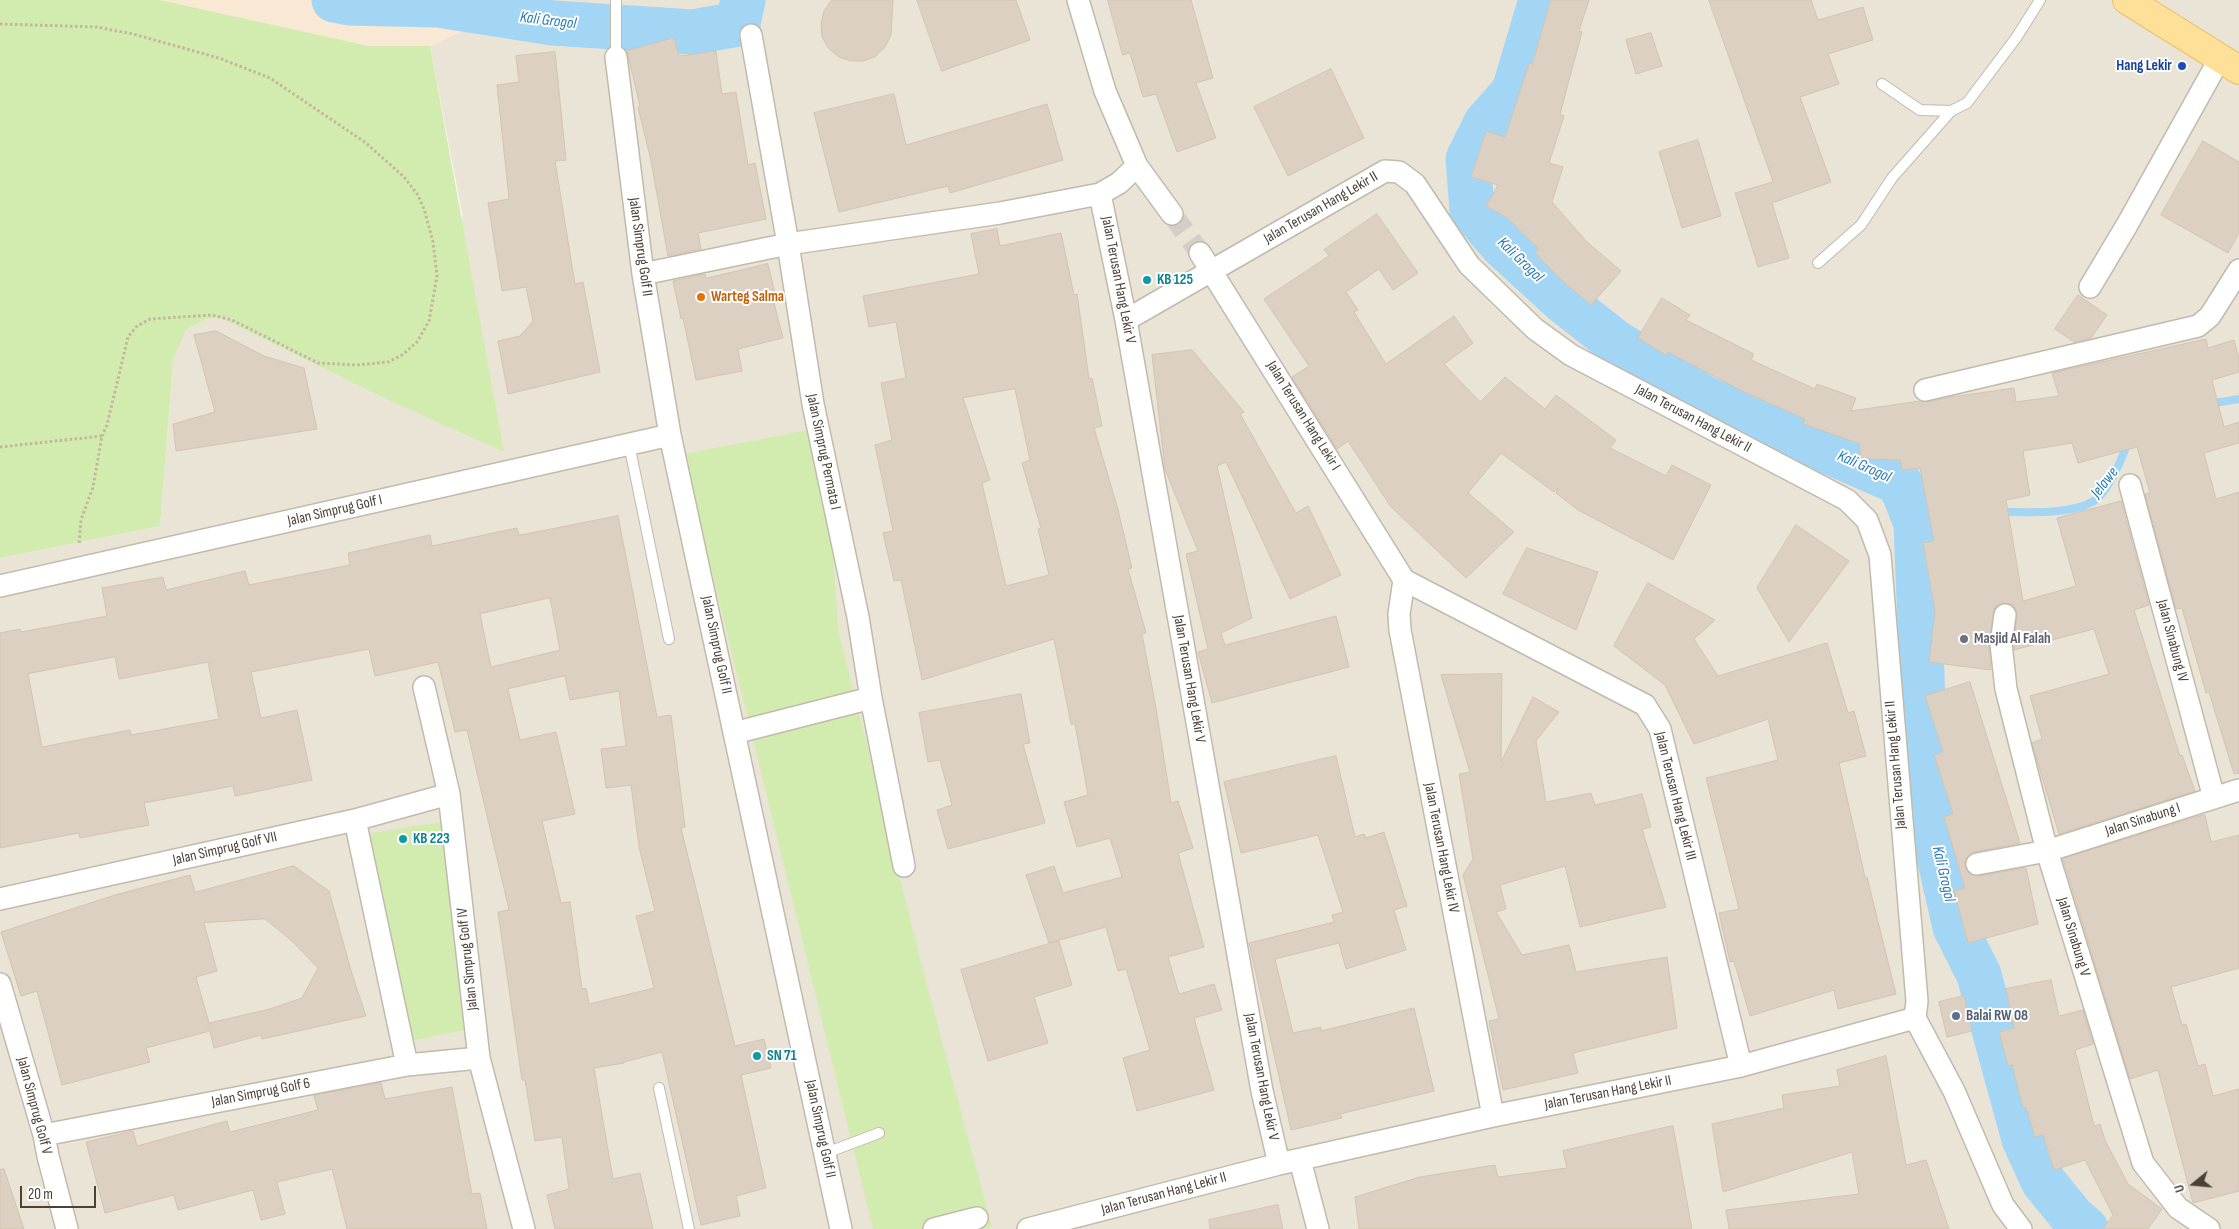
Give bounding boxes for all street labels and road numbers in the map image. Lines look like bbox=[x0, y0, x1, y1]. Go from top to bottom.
street label: Jalan Terusan Hang Lekir II bbox=[1261, 168, 1381, 248]
street label: Jalan Simprug Golf II bbox=[624, 196, 656, 298]
street label: Jalan Terusan Hang Lekir V bbox=[1097, 215, 1139, 345]
street label: Jalan Terusan Hang Lekir I bbox=[1262, 358, 1344, 474]
street label: Jalan Terusan Hang Lekir II bbox=[1632, 381, 1754, 457]
street label: Jalan Simprug Permata I bbox=[802, 392, 844, 512]
street label: Jalan Simprug Golf I bbox=[286, 491, 384, 531]
street label: Jalan Simprug Golf II bbox=[697, 594, 735, 696]
street label: Jalan Sinabung IV bbox=[2152, 598, 2192, 684]
street label: Jalan Terusan Hang Lekir V bbox=[1169, 614, 1209, 744]
street label: Jalan Terusan Hang Lekir II bbox=[1881, 700, 1911, 830]
street label: Jalan Terusan Hang Lekir III bbox=[1650, 730, 1700, 862]
street label: Jalan Terusan Hang Lekir IV bbox=[1420, 781, 1462, 915]
street label: Jalan Sinabung I bbox=[2103, 799, 2183, 841]
street label: Jalan Simprug Golf VII bbox=[171, 828, 279, 870]
street label: Jalan Sinabung V bbox=[2052, 895, 2094, 979]
street label: Jalan Simprug Golf IV bbox=[454, 907, 482, 1011]
street label: Jalan Terusan Hang Lekir V bbox=[1240, 1012, 1282, 1142]
street label: Jalan Simprug Golf V bbox=[12, 1055, 56, 1157]
street label: Jalan Terusan Hang Lekir II bbox=[1543, 1072, 1673, 1114]
street label: Jalan Simprug Golf 6 bbox=[210, 1075, 312, 1111]
street label: Jalan Simprug Golf II bbox=[801, 1078, 839, 1180]
street label: Jalan Terusan Hang Lekir II bbox=[1100, 1169, 1228, 1219]

